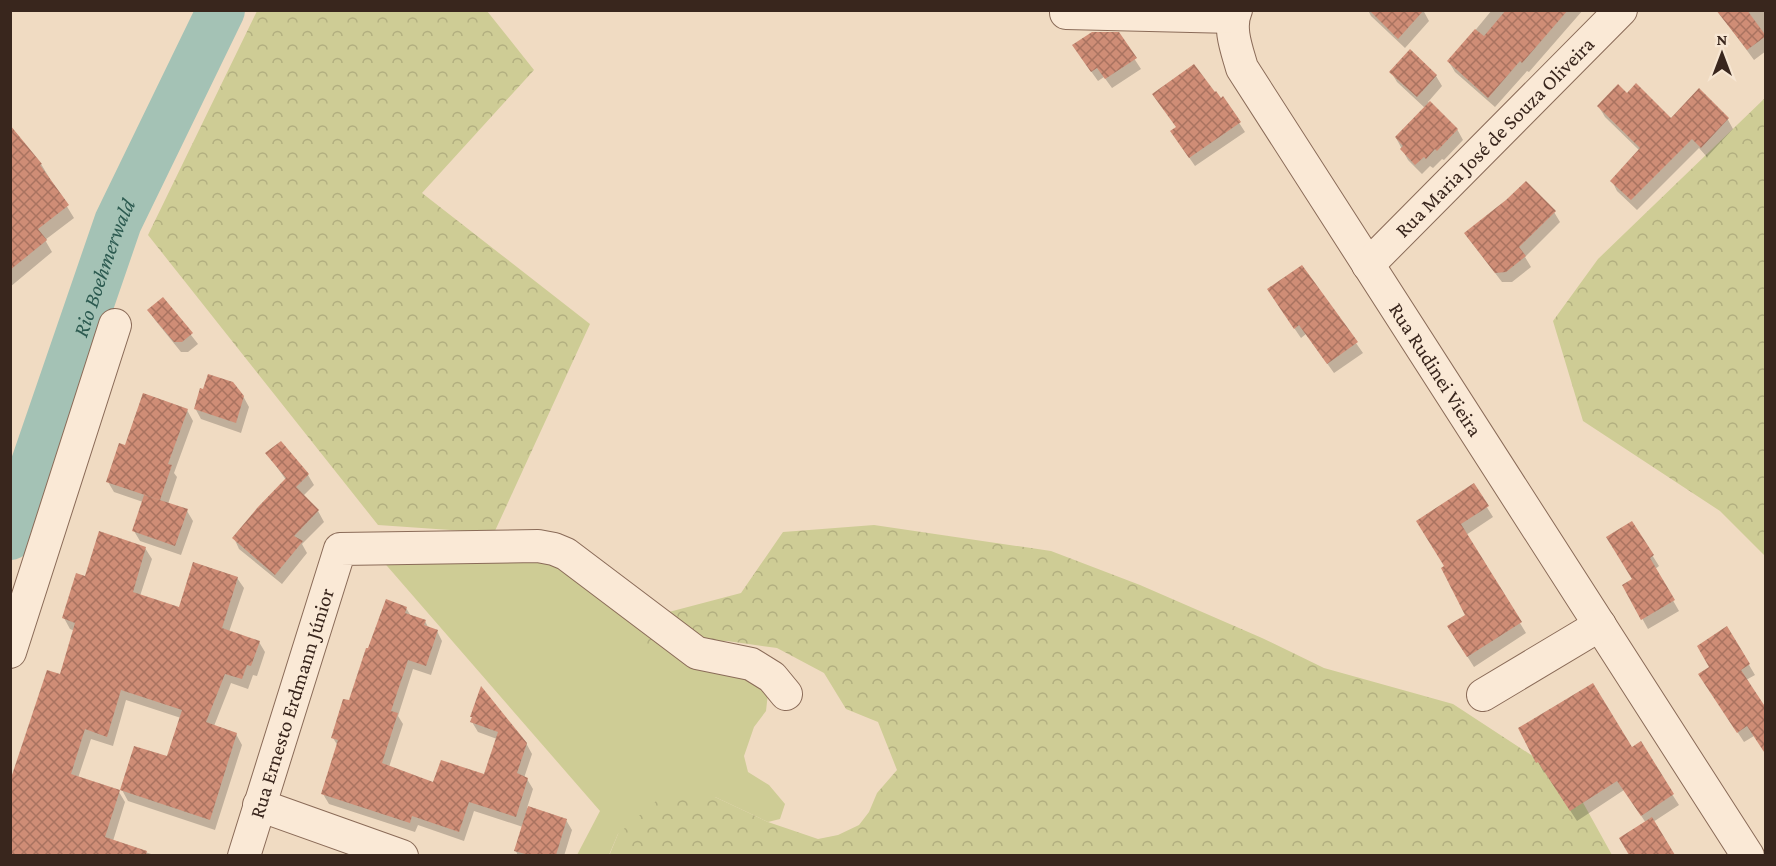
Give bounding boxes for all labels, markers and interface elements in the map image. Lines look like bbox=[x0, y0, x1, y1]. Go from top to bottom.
north arrow bbox=[1692, 24, 1752, 84]
text: N bbox=[1717, 31, 1728, 48]
street label: Rua Maria José de Souza Oliveira bbox=[1390, 32, 1599, 242]
water label: Rio Boehmerwald bbox=[67, 194, 140, 340]
street label: Rua Rudinei Vieira bbox=[1384, 298, 1488, 441]
street label: Rua Ernesto Erdmann Júnior bbox=[245, 585, 339, 821]

